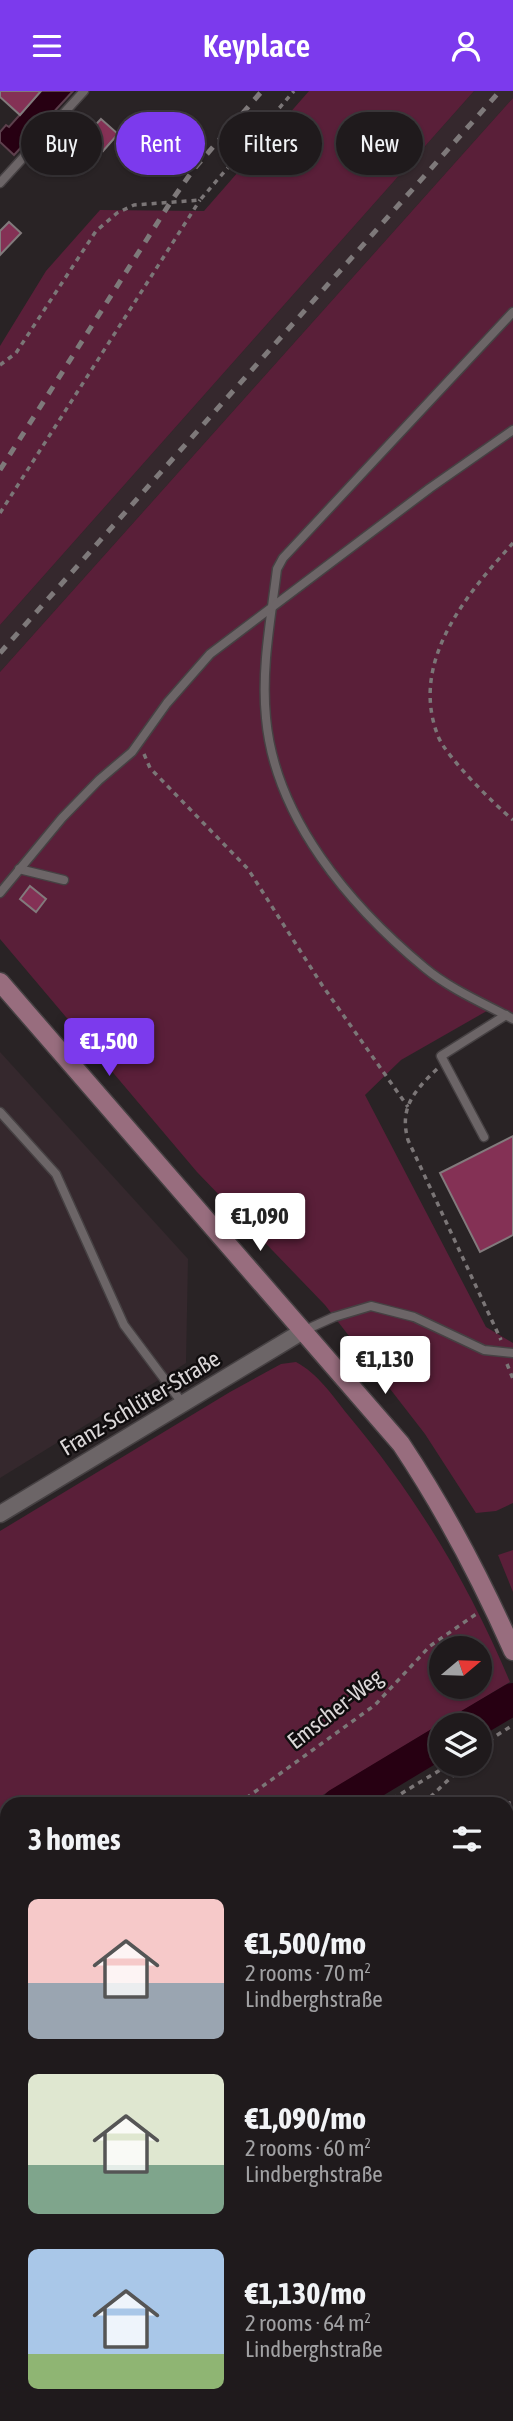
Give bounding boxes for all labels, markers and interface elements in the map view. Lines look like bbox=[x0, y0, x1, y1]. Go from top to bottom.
icon: menu bbox=[28, 27, 66, 65]
text: Keyplace bbox=[203, 27, 310, 64]
icon: person bbox=[447, 27, 485, 65]
chip: Buy bbox=[21, 112, 102, 175]
chip: Rent bbox=[116, 112, 205, 175]
chip: Filters bbox=[219, 112, 322, 175]
chip: New bbox=[336, 112, 423, 175]
pin: €1,500 bbox=[52, 1019, 166, 1078]
text: €1,500 bbox=[80, 1028, 138, 1054]
pin: €1,090 bbox=[203, 1193, 317, 1253]
text: €1,090 bbox=[231, 1203, 289, 1229]
pin: €1,130 bbox=[328, 1337, 442, 1396]
street label: Franz-Schlüter-Straße bbox=[56, 1345, 224, 1461]
text: €1,130 bbox=[356, 1346, 414, 1372]
north arrow bbox=[429, 1636, 492, 1699]
map controls bbox=[429, 1636, 492, 1776]
street label: Emscher-Weg bbox=[282, 1664, 388, 1754]
button: layers bbox=[429, 1713, 492, 1776]
icon: filters bbox=[448, 1820, 486, 1858]
text: 3 homes bbox=[28, 1822, 121, 1856]
text: €1,500/mo bbox=[245, 1926, 366, 1960]
icon: home bbox=[84, 1927, 168, 2011]
text: 2 rooms · 70 m² bbox=[245, 1960, 371, 1986]
text: Lindberghstraße bbox=[245, 1986, 383, 2012]
text: €1,090/mo bbox=[245, 2101, 366, 2135]
icon: home bbox=[84, 2102, 168, 2186]
text: 2 rooms · 60 m² bbox=[245, 2135, 371, 2161]
text: Lindberghstraße bbox=[245, 2161, 383, 2187]
text: €1,130/mo bbox=[245, 2276, 366, 2310]
icon: home bbox=[84, 2277, 168, 2361]
text: 2 rooms · 64 m² bbox=[245, 2310, 371, 2336]
text: Lindberghstraße bbox=[245, 2336, 383, 2362]

